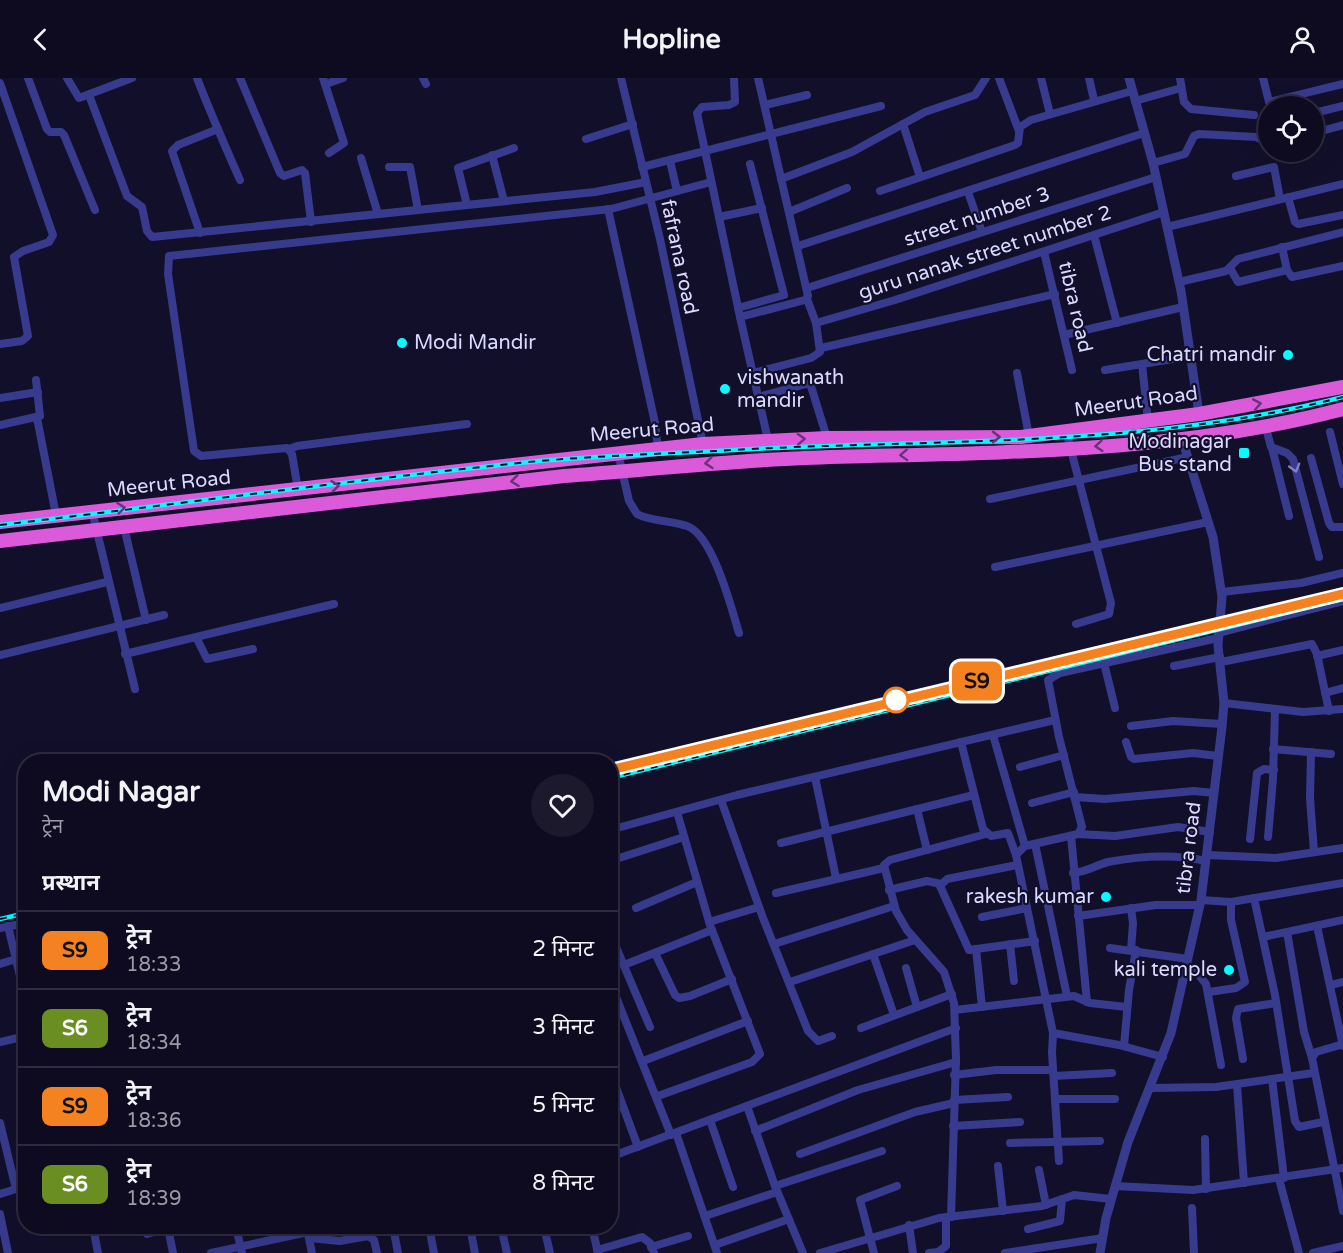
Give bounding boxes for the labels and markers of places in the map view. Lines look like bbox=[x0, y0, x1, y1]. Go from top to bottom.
place label: Modi Mandir bbox=[414, 331, 536, 355]
marker: Modi Mandir bbox=[395, 336, 409, 350]
place label: Chatri mandir bbox=[1146, 343, 1276, 367]
marker: Chatri mandir bbox=[1281, 348, 1295, 362]
place label: vishwanath mandir bbox=[737, 366, 844, 413]
marker: vishwanath mandir bbox=[718, 382, 732, 396]
place label: Modinagar Bus stand bbox=[1128, 430, 1232, 477]
marker: Modinagar Bus stand bbox=[1237, 446, 1251, 460]
unlabelled marker bbox=[883, 687, 909, 713]
place label: rakesh kumar bbox=[966, 885, 1094, 909]
marker: rakesh kumar bbox=[1099, 890, 1113, 904]
place label: kali temple bbox=[1114, 958, 1217, 982]
marker: kali temple bbox=[1222, 963, 1236, 977]

